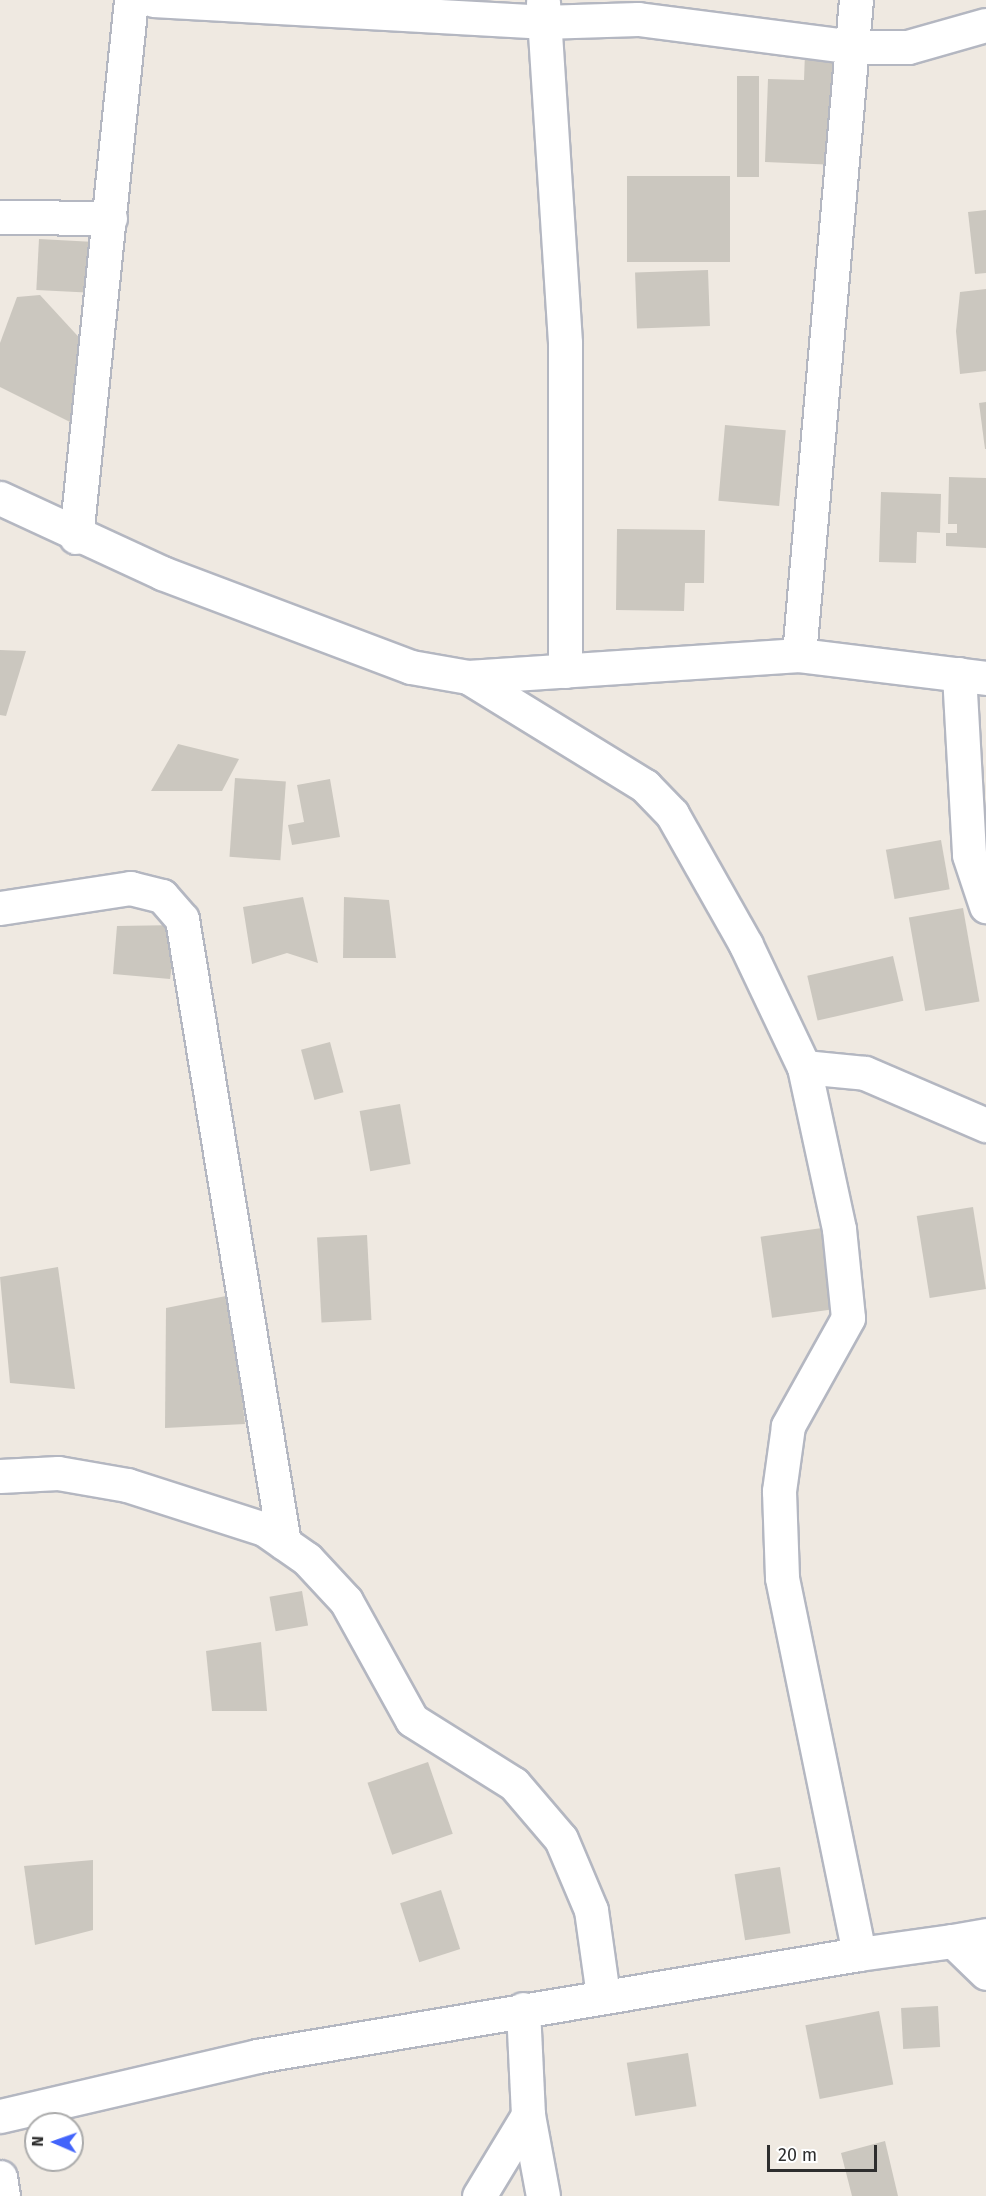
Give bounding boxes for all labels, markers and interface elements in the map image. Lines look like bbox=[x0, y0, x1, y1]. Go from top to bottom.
north arrow bbox=[24, 2112, 84, 2172]
scale bar bbox=[770, 2133, 880, 2171]
text: N bbox=[28, 2136, 47, 2147]
text: 20 m bbox=[778, 2144, 817, 2166]

